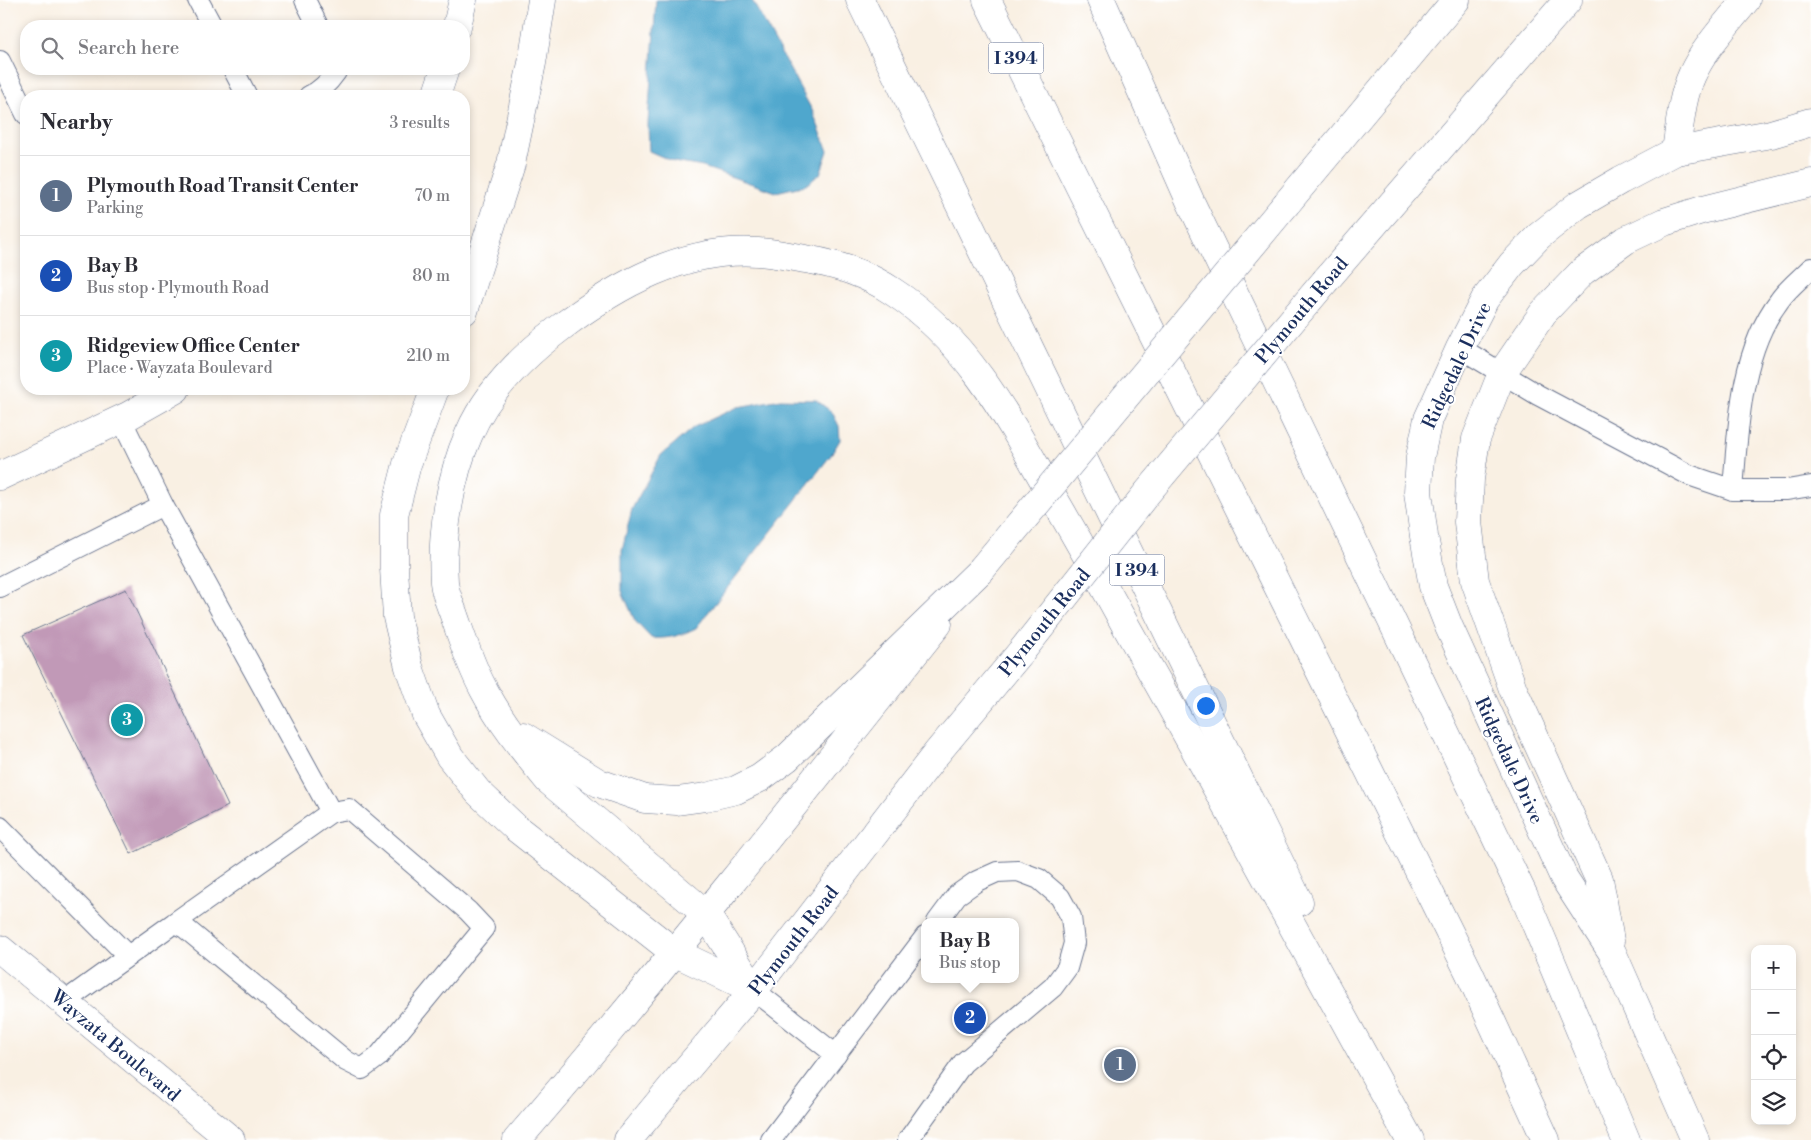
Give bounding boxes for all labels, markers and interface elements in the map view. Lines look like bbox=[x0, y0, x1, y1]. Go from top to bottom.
search box bbox=[20, 20, 470, 75]
icon: search bbox=[38, 34, 66, 62]
text: Search here bbox=[78, 36, 179, 60]
road number: I 394 bbox=[988, 42, 1044, 74]
text: Nearby bbox=[40, 110, 113, 136]
text: 3 results bbox=[389, 113, 450, 133]
text: Plymouth Road Transit Center bbox=[87, 174, 359, 198]
text: 1 bbox=[52, 186, 60, 206]
text: 70 m bbox=[414, 186, 450, 206]
text: Parking bbox=[87, 198, 143, 218]
street label: Plymouth Road bbox=[1250, 252, 1354, 369]
text: Bay B bbox=[87, 254, 138, 278]
text: 2 bbox=[51, 266, 61, 286]
text: 80 m bbox=[412, 266, 450, 286]
text: Bus stop · Plymouth Road bbox=[87, 278, 269, 298]
street label: Ridgedale Drive bbox=[1417, 298, 1497, 433]
text: Ridgeview Office Center bbox=[87, 334, 300, 358]
text: 3 bbox=[51, 346, 61, 366]
text: 210 m bbox=[406, 346, 450, 366]
text: Place · Wayzata Boulevard bbox=[87, 358, 273, 378]
road number: I 394 bbox=[1110, 554, 1164, 586]
street label: Plymouth Road bbox=[994, 563, 1096, 682]
your location bbox=[1193, 693, 1219, 719]
street label: Ridgedale Drive bbox=[1469, 693, 1549, 828]
pin: 3 bbox=[111, 701, 143, 739]
street label: Plymouth Road bbox=[744, 881, 844, 1000]
popup bbox=[921, 918, 1019, 983]
text: Bay B bbox=[939, 929, 991, 953]
map controls bbox=[1751, 945, 1796, 1125]
button: + bbox=[1751, 945, 1796, 990]
text: Bus stop bbox=[939, 953, 1001, 973]
street label: Wayzata Boulevard bbox=[45, 984, 185, 1107]
button: − bbox=[1751, 990, 1796, 1035]
pin: 2 bbox=[954, 999, 986, 1037]
button: locate bbox=[1751, 1035, 1796, 1080]
pin: 1 bbox=[1104, 1046, 1136, 1084]
button: layers bbox=[1751, 1080, 1796, 1125]

